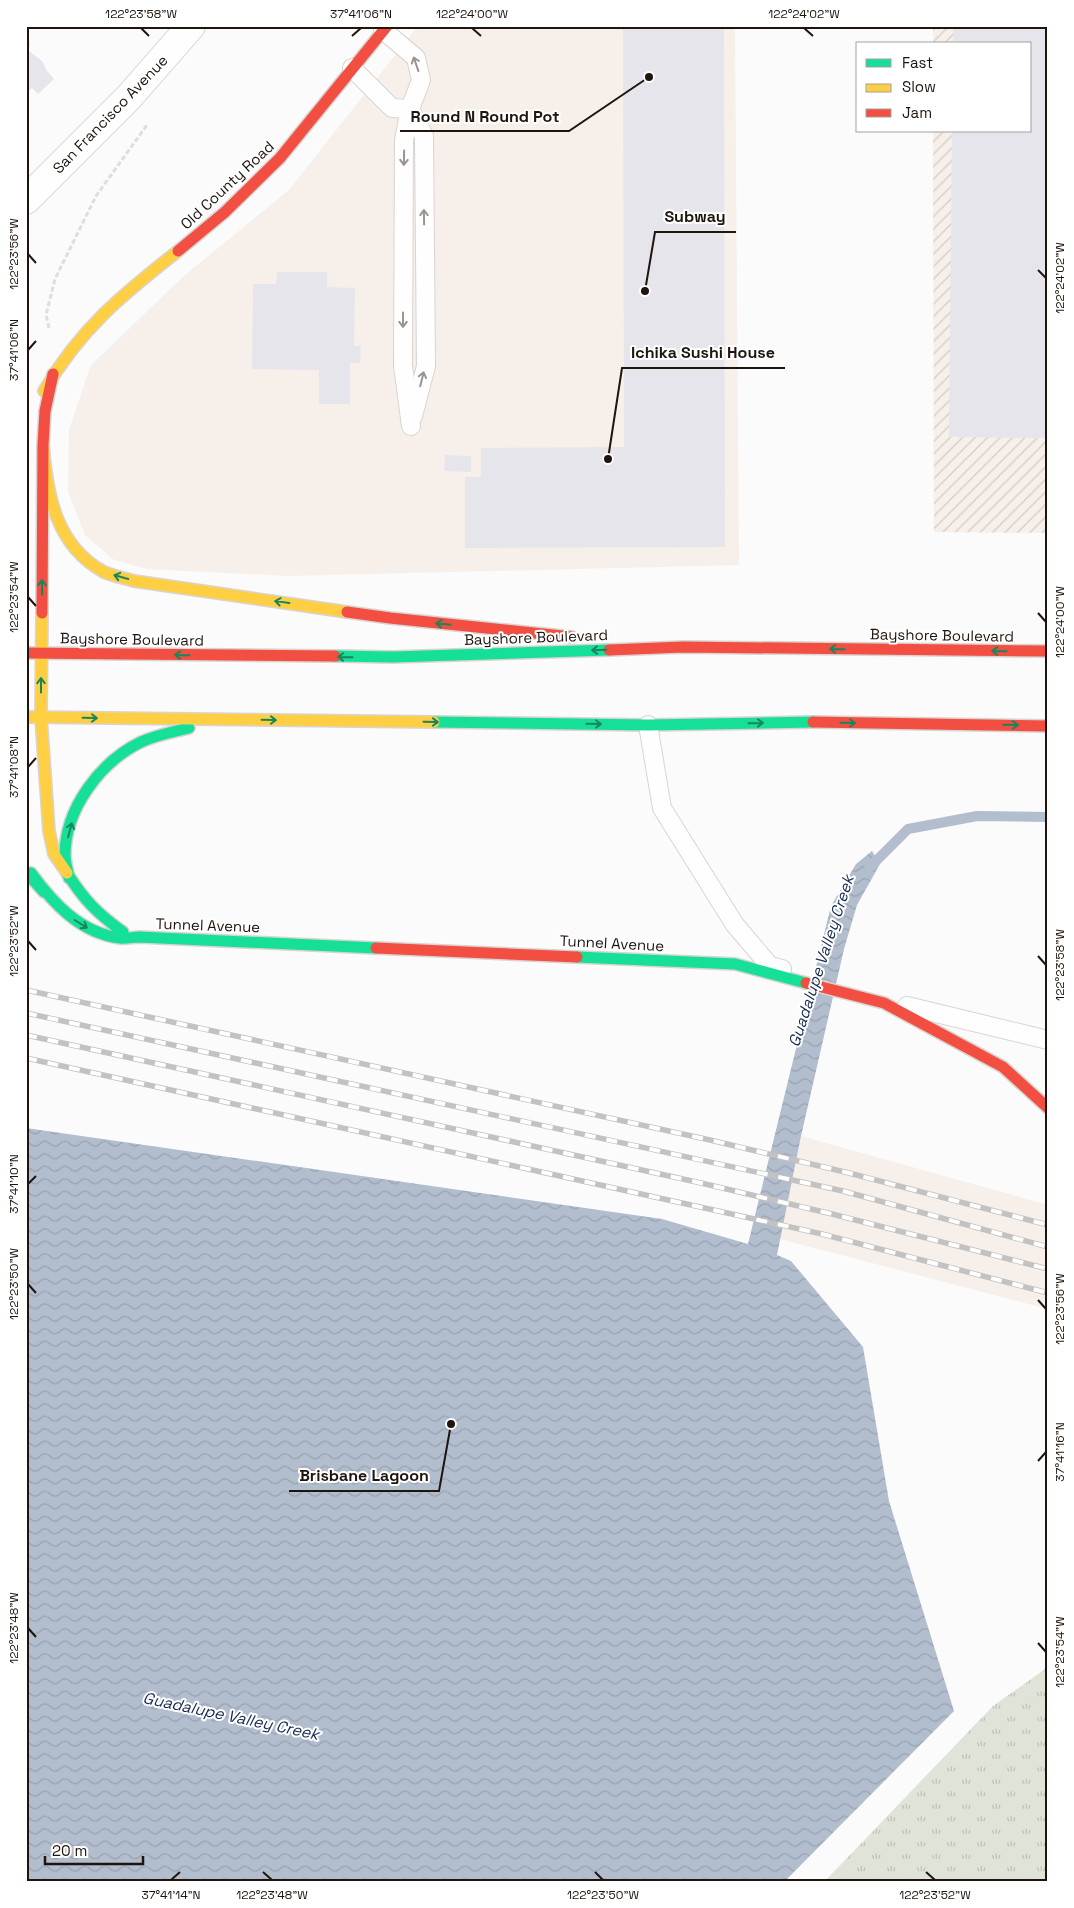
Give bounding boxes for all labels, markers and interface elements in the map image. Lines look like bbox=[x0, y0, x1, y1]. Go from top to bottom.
text: 122°23'58"W bbox=[105, 6, 177, 22]
text: 37°41'06"N bbox=[330, 6, 392, 22]
text: 122°24'00"W bbox=[436, 6, 509, 22]
text: 122°24'02"W bbox=[768, 6, 840, 22]
legend bbox=[856, 42, 1032, 132]
street label: San Francisco Avenue bbox=[48, 51, 172, 177]
text: Fast bbox=[902, 53, 933, 72]
one-way arrow bbox=[411, 56, 421, 72]
text: Slow bbox=[902, 77, 936, 96]
callout: Round N Round Pot bbox=[400, 100, 569, 131]
text: Jam bbox=[902, 103, 932, 122]
text: Round N Round Pot bbox=[411, 106, 559, 127]
street label: Old County Road bbox=[176, 137, 278, 233]
one-way arrow bbox=[399, 149, 409, 165]
callout: Subway bbox=[655, 201, 736, 232]
text: Subway bbox=[664, 206, 726, 227]
one-way arrow bbox=[419, 209, 429, 226]
text: 122°23'56"W bbox=[6, 218, 22, 290]
text: 122°24'02"W bbox=[1052, 242, 1068, 314]
one-way arrow bbox=[398, 312, 408, 328]
text: 37°41'06"N bbox=[6, 319, 22, 381]
callout: Ichika Sushi House bbox=[622, 337, 785, 368]
text: Ichika Sushi House bbox=[631, 342, 775, 363]
one-way arrow bbox=[418, 371, 428, 387]
text: 122°23'54"W bbox=[6, 561, 22, 633]
one-way arrow bbox=[114, 572, 130, 581]
one-way arrow bbox=[37, 579, 47, 596]
text: 122°24'00"W bbox=[1052, 585, 1068, 658]
one-way arrow bbox=[274, 597, 290, 607]
one-way arrow bbox=[435, 619, 451, 629]
street label: Bayshore Boulevard bbox=[870, 624, 1014, 646]
street label: Bayshore Boulevard bbox=[464, 625, 608, 649]
street label: Bayshore Boulevard bbox=[60, 628, 204, 650]
one-way arrow bbox=[829, 644, 845, 653]
one-way arrow bbox=[592, 646, 608, 655]
one-way arrow bbox=[991, 646, 1007, 655]
one-way arrow bbox=[174, 650, 190, 660]
one-way arrow bbox=[337, 652, 353, 662]
one-way arrow bbox=[36, 677, 46, 694]
one-way arrow bbox=[82, 713, 98, 723]
one-way arrow bbox=[260, 715, 277, 725]
one-way arrow bbox=[423, 717, 439, 727]
one-way arrow bbox=[748, 718, 764, 728]
one-way arrow bbox=[840, 718, 856, 728]
one-way arrow bbox=[586, 719, 602, 729]
one-way arrow bbox=[1002, 721, 1018, 730]
text: 37°41'08"N bbox=[6, 736, 22, 798]
one-way arrow bbox=[66, 823, 76, 839]
water label: Guadalupe Valley Creek bbox=[783, 870, 859, 1050]
text: 122°23'52"W bbox=[6, 905, 22, 977]
street label: Tunnel Avenue bbox=[155, 914, 261, 936]
one-way arrow bbox=[74, 919, 88, 929]
text: 122°23'58"W bbox=[1052, 929, 1068, 1001]
street label: Tunnel Avenue bbox=[559, 931, 665, 955]
text: 37°41'10"N bbox=[6, 1154, 22, 1214]
text: 122°23'50"W bbox=[6, 1248, 22, 1320]
text: 122°23'56"W bbox=[1052, 1273, 1068, 1345]
text: 37°41'16"N bbox=[1052, 1422, 1068, 1482]
callout: Brisbane Lagoon bbox=[289, 1460, 439, 1491]
text: Brisbane Lagoon bbox=[299, 1465, 429, 1486]
text: 122°23'48"W bbox=[6, 1592, 22, 1664]
text: 122°23'54"W bbox=[1052, 1616, 1068, 1688]
water label: Guadalupe Valley Creek bbox=[141, 1687, 323, 1745]
scale bar bbox=[45, 1833, 142, 1865]
text: 20 m bbox=[52, 1841, 87, 1860]
text: 37°41'14"N bbox=[142, 1887, 200, 1903]
text: 122°23'48"W bbox=[236, 1887, 308, 1903]
text: 122°23'50"W bbox=[567, 1887, 639, 1903]
text: 122°23'52"W bbox=[899, 1887, 971, 1903]

